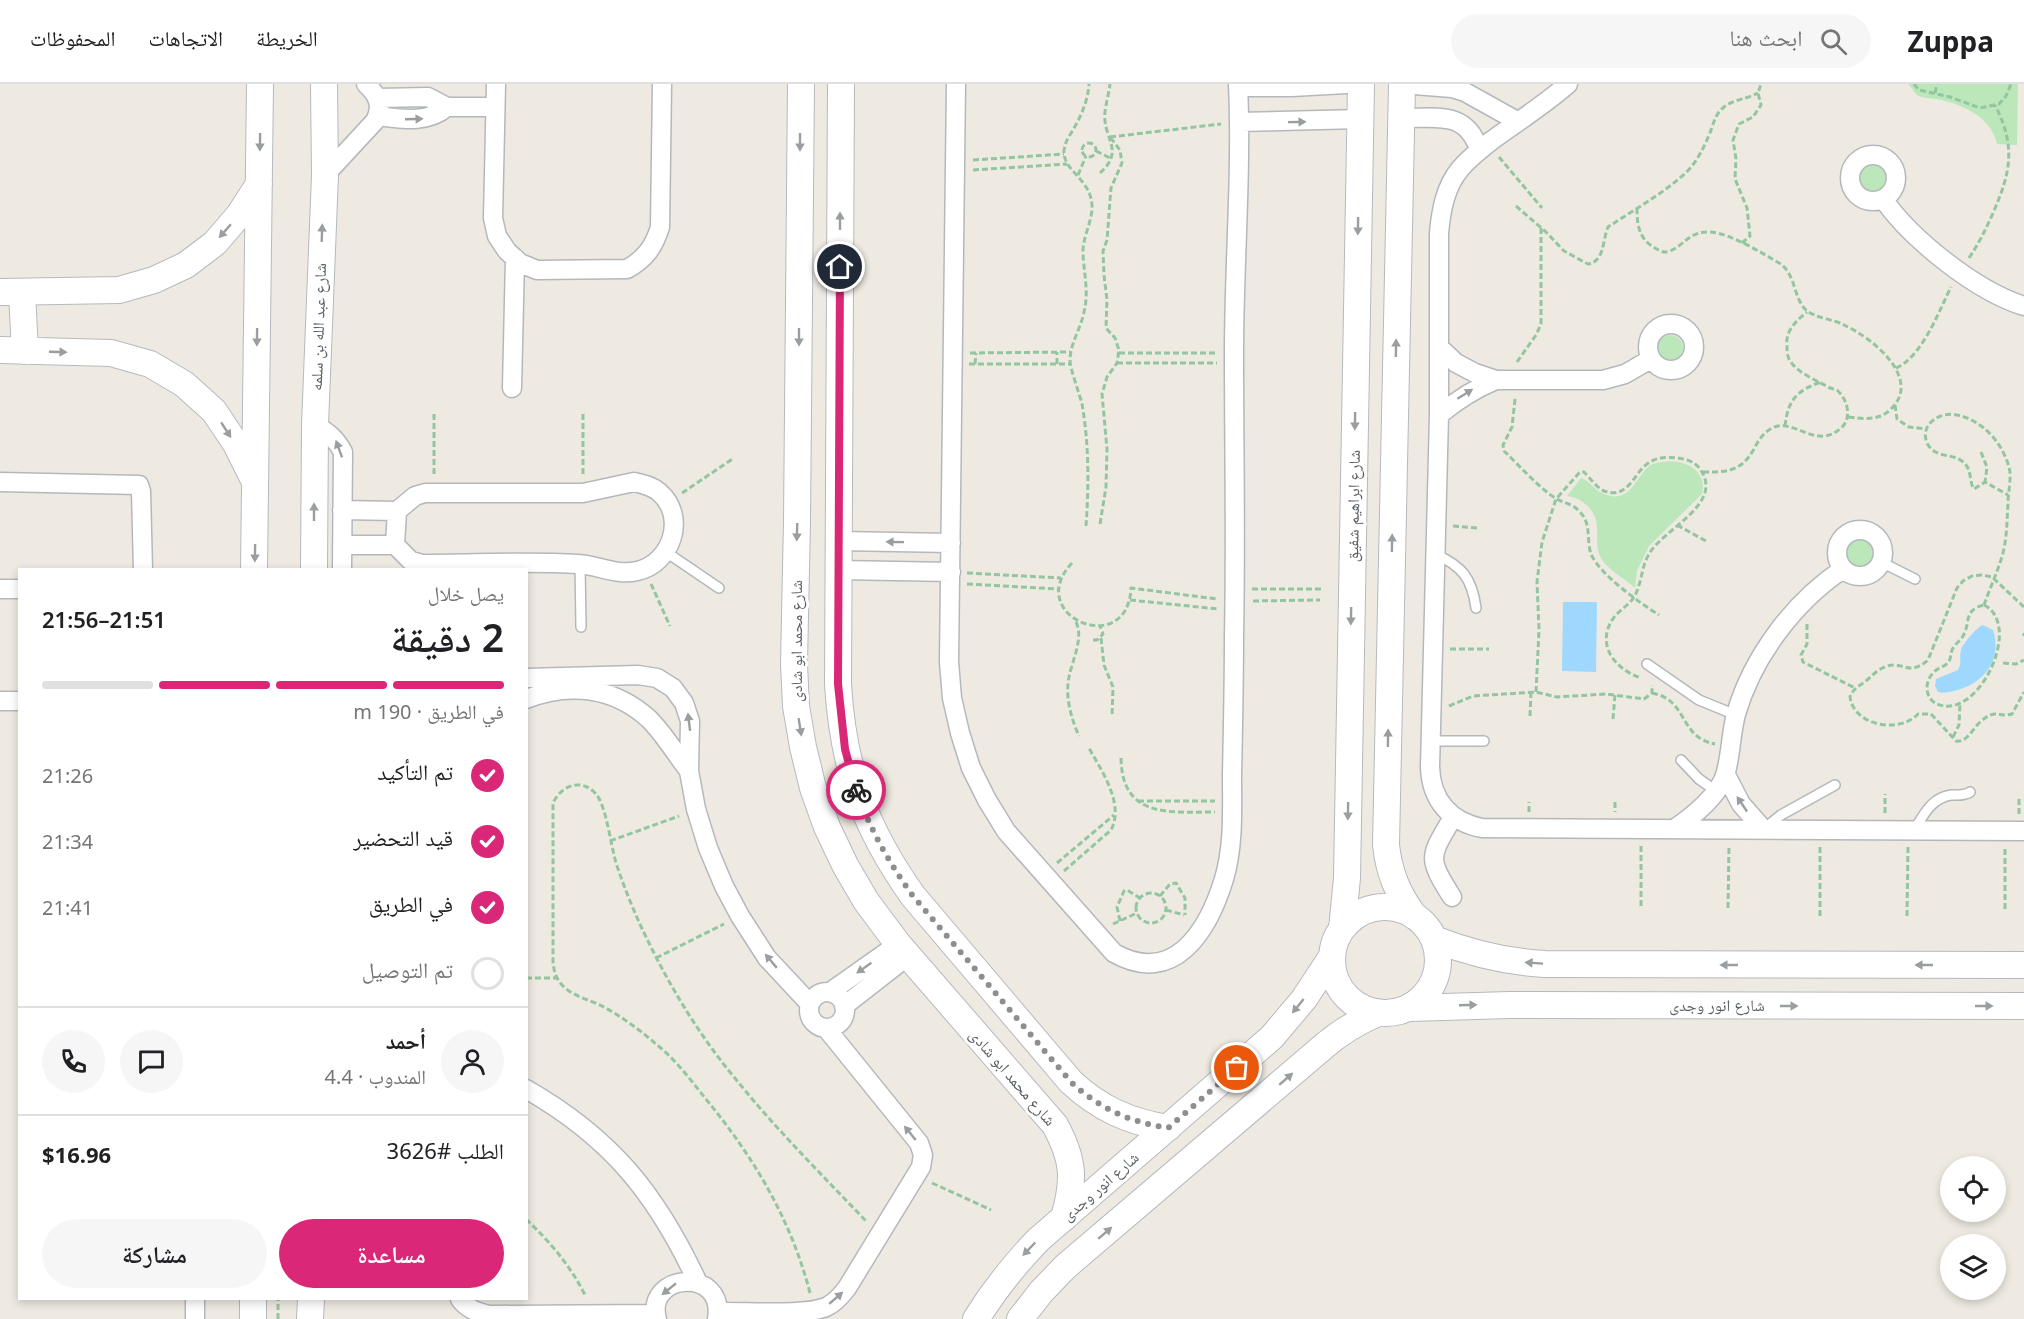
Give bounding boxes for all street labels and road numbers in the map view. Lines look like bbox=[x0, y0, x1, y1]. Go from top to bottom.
street label: شارع عبد الله بن سلمه bbox=[305, 263, 331, 391]
street label: شارع ابراهيم شفيق bbox=[1341, 450, 1365, 562]
street label: شارع محمد ابو شادى bbox=[785, 580, 807, 702]
street label: شارع انور وجدى bbox=[1669, 994, 1765, 1016]
street label: شارع محمد ابو شادى bbox=[965, 1024, 1061, 1130]
street label: شارع انور وجدى bbox=[1057, 1146, 1143, 1226]

